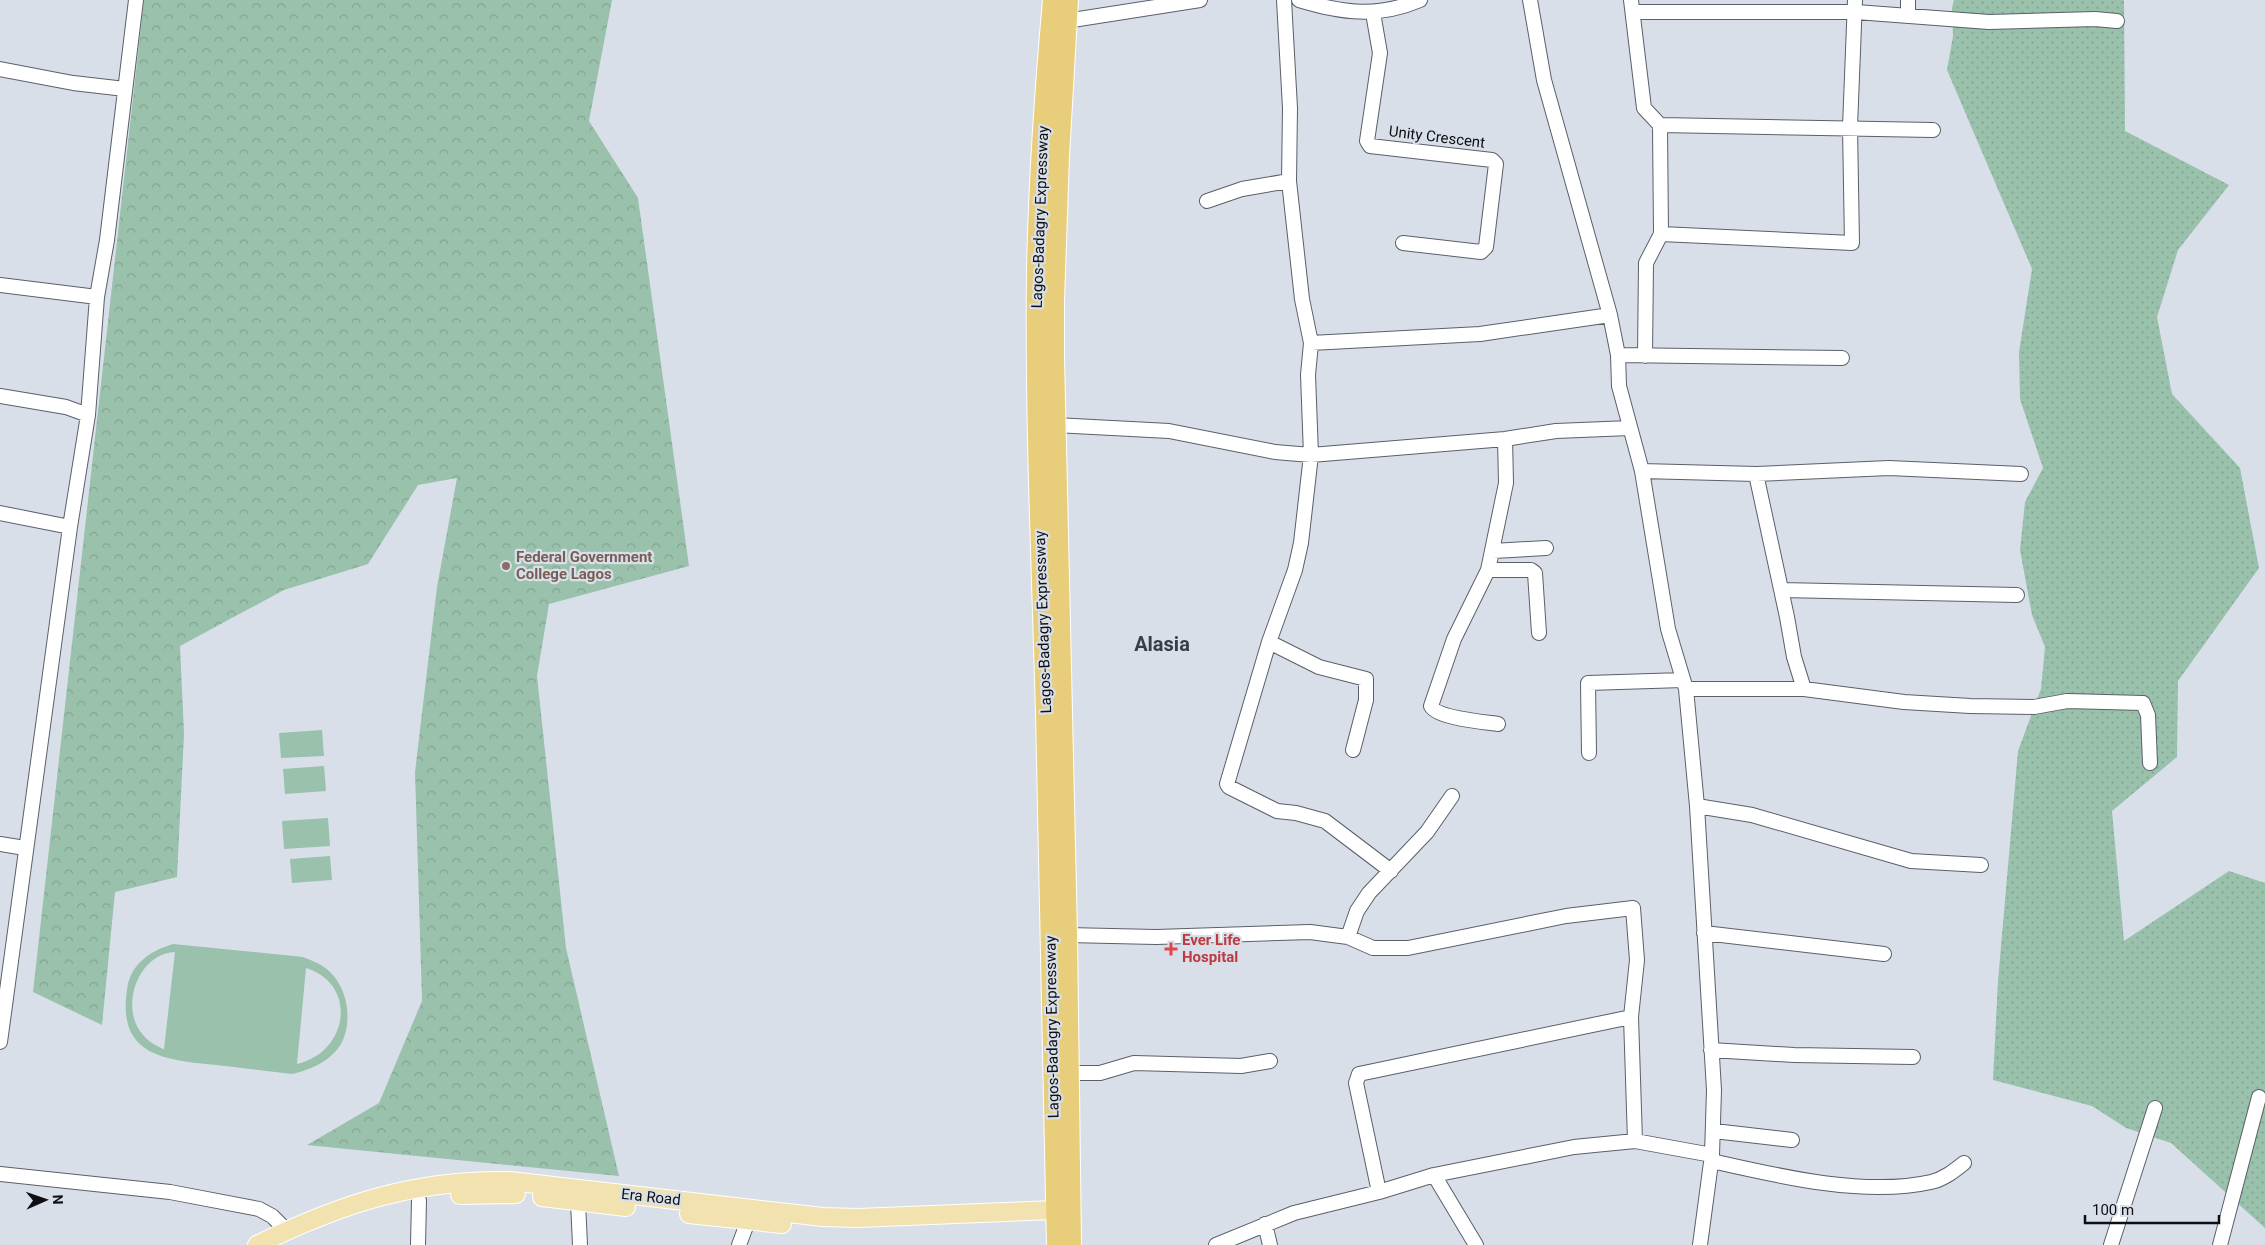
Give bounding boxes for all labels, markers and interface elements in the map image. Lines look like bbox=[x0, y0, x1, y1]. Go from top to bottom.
street label: Unity Crescent bbox=[1388, 122, 1486, 152]
street label: Lagos-Badagry Expressway bbox=[1028, 125, 1052, 309]
street label: Lagos-Badagry Expressway bbox=[1031, 530, 1055, 714]
place label: Federal Government College Lagos bbox=[516, 548, 652, 583]
marker: Federal Government College Lagos bbox=[500, 560, 512, 572]
district label: Alasia bbox=[1134, 632, 1190, 656]
place label: Ever Life Hospital bbox=[1182, 931, 1240, 966]
street label: Lagos-Badagry Expressway bbox=[1041, 935, 1063, 1119]
marker: Ever Life Hospital bbox=[1164, 942, 1178, 956]
north arrow bbox=[20, 1175, 70, 1225]
street label: Era Road bbox=[620, 1185, 682, 1209]
scale bar bbox=[2085, 1192, 2219, 1224]
text: N bbox=[50, 1194, 66, 1205]
text: 100 m bbox=[2092, 1201, 2134, 1219]

